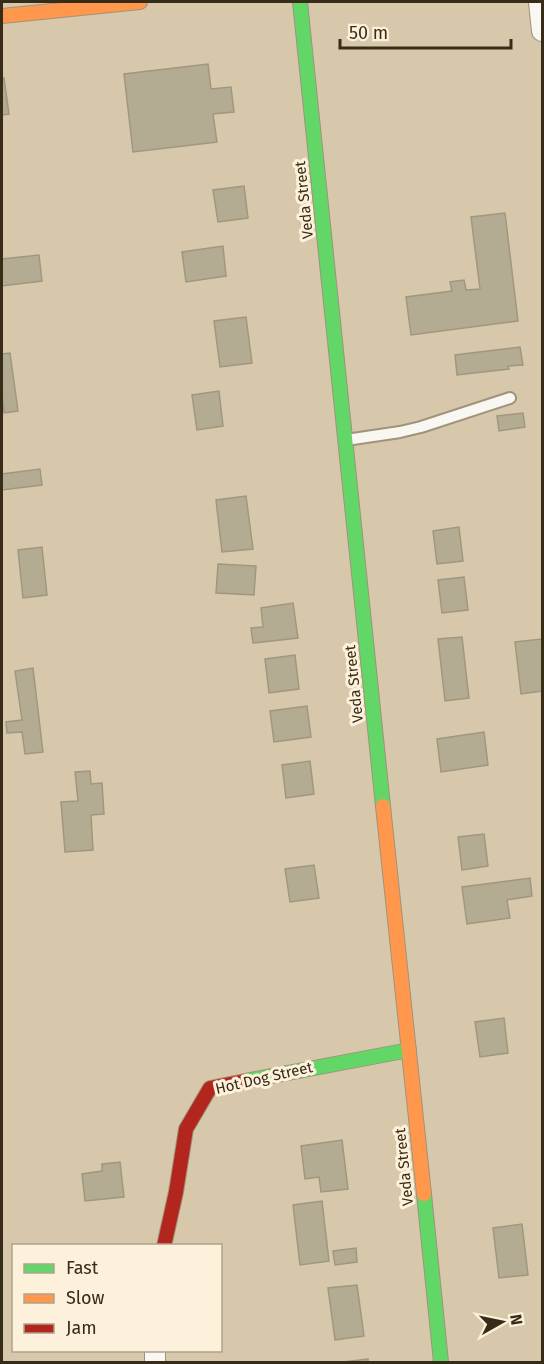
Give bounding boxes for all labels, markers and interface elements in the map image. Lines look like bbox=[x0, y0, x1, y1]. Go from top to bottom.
scale bar bbox=[340, 12, 511, 50]
text: 50 m bbox=[349, 22, 388, 44]
street label: Veda Street bbox=[291, 160, 317, 240]
street label: Veda Street bbox=[341, 644, 367, 724]
street label: Hot Dog Street bbox=[214, 1058, 315, 1098]
street label: Veda Street bbox=[391, 1127, 417, 1207]
legend bbox=[12, 1244, 222, 1352]
text: Fast bbox=[66, 1257, 99, 1279]
text: Slow bbox=[66, 1287, 105, 1309]
north arrow bbox=[472, 1292, 532, 1352]
text: N bbox=[506, 1313, 527, 1326]
text: Jam bbox=[66, 1317, 97, 1339]

